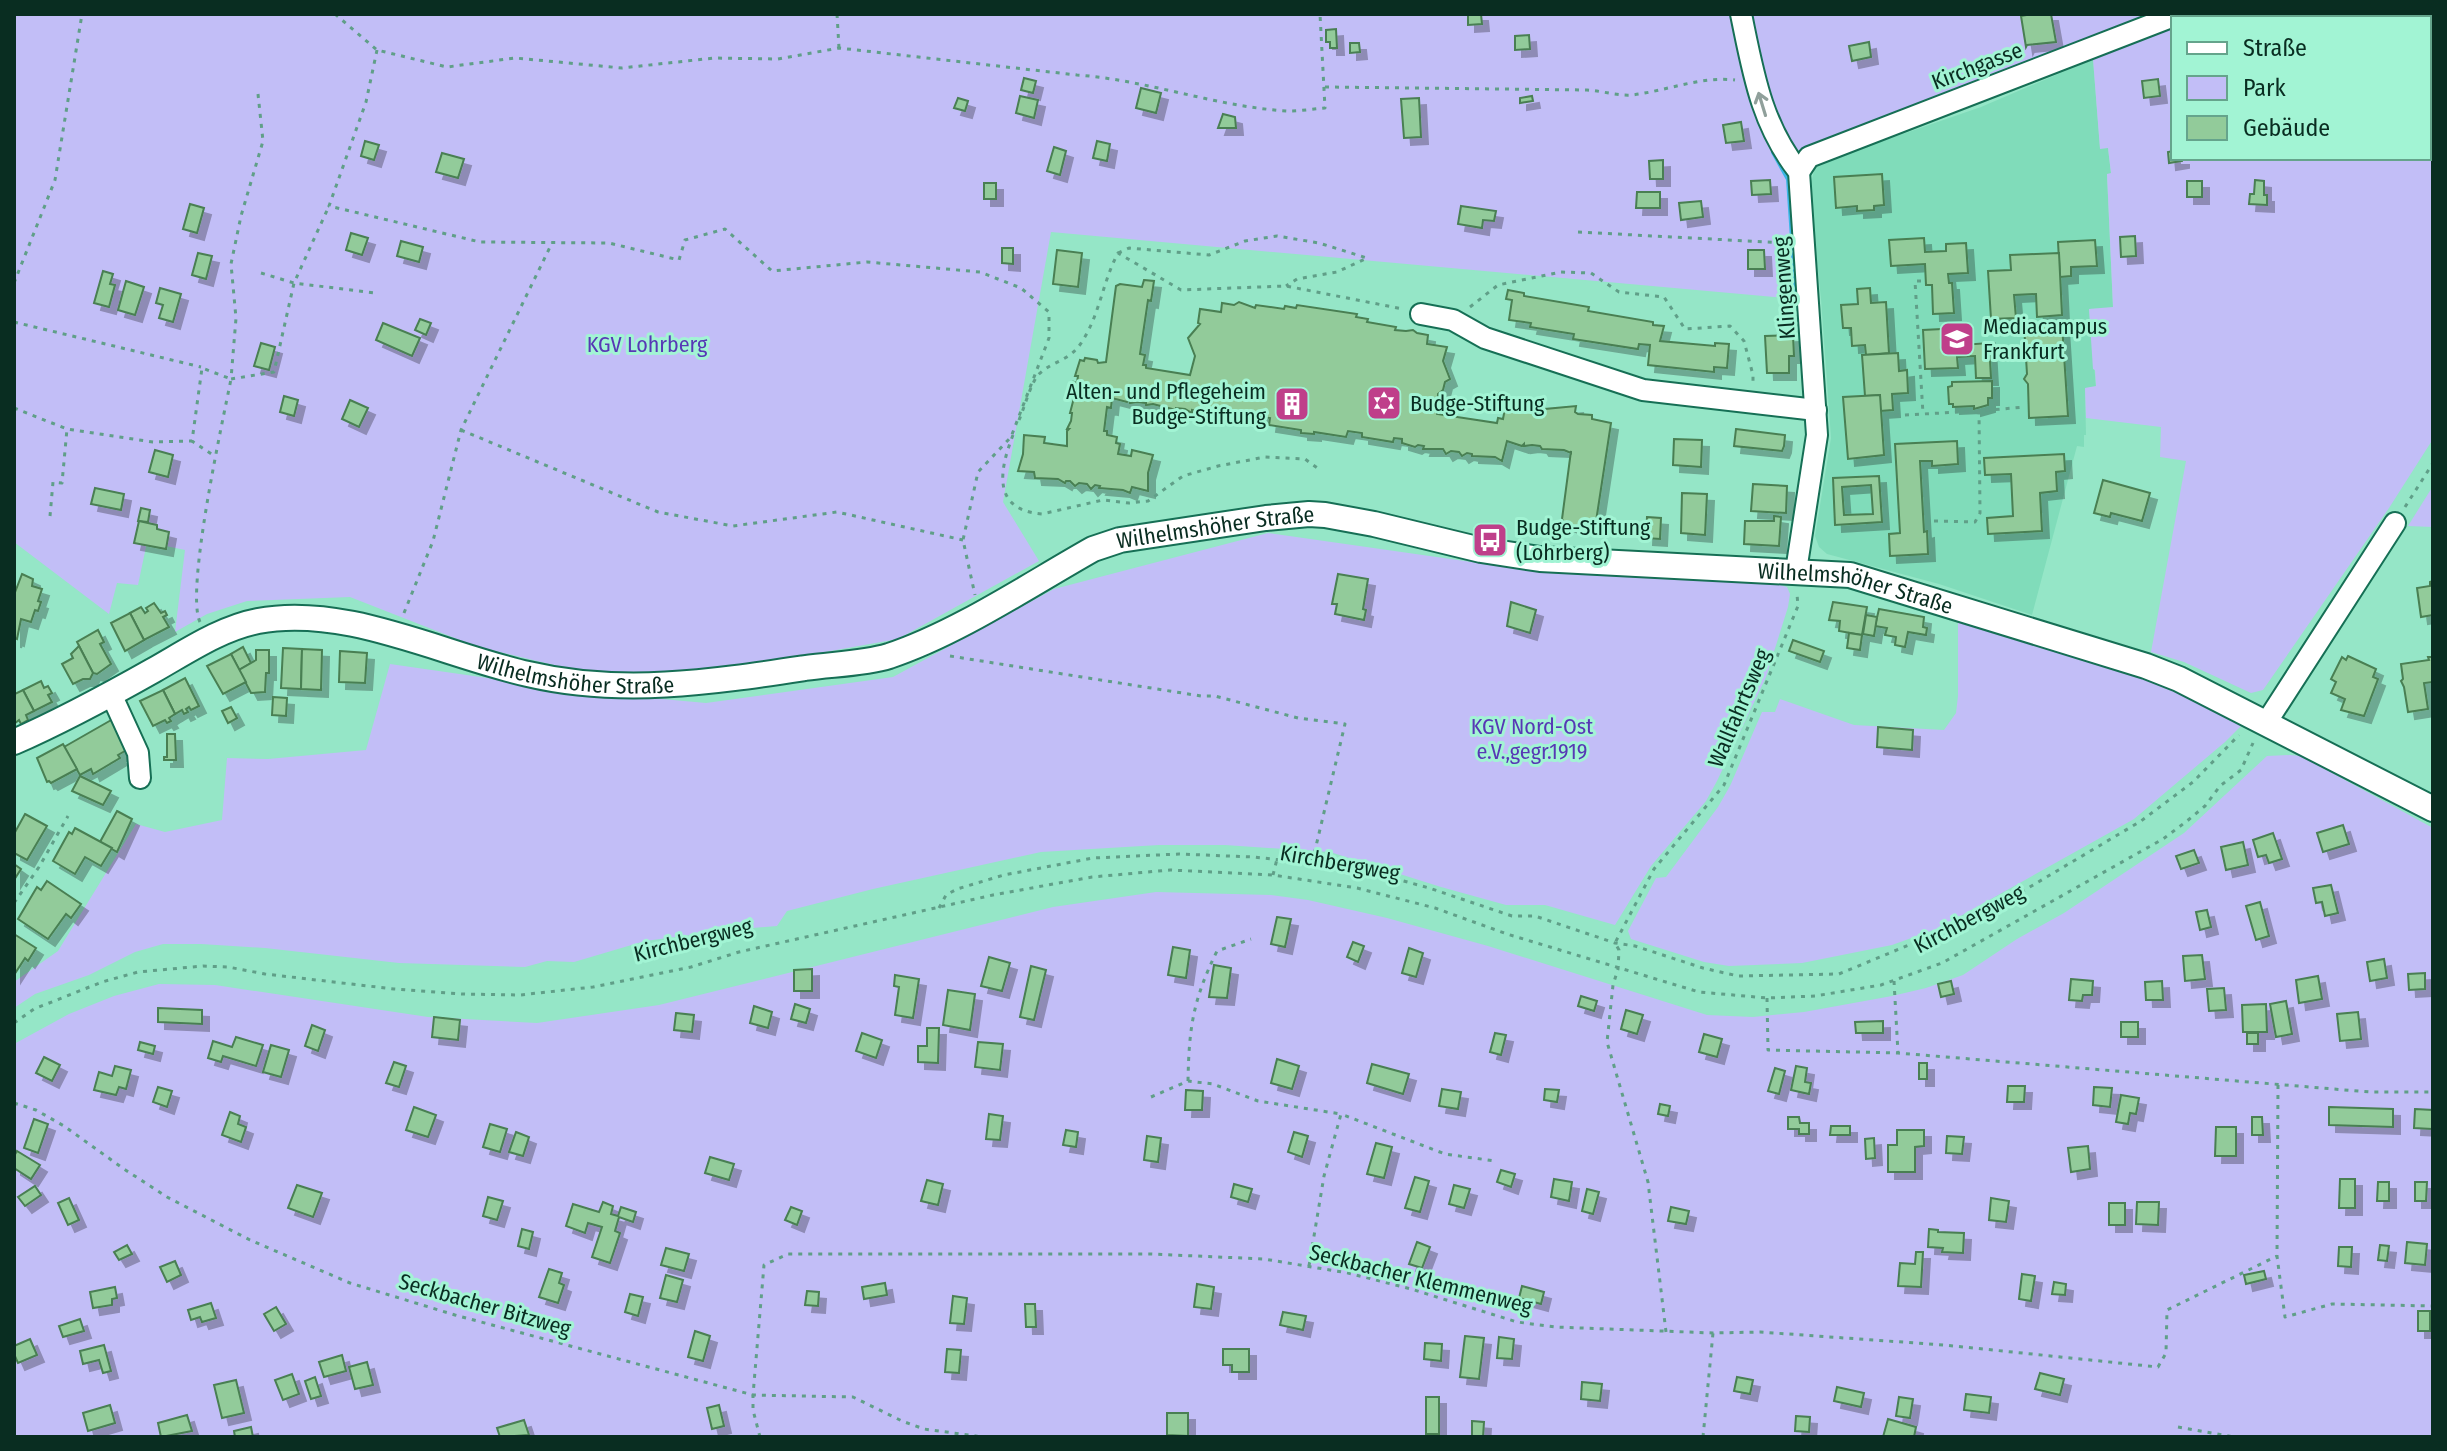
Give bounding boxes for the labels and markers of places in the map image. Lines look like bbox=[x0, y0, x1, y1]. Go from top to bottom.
place label: Mediacampus Frankfurt bbox=[1983, 313, 2107, 365]
school or university icon: Mediacampus Frankfurt bbox=[1938, 320, 1976, 358]
place label: Alten- und Pflegeheim Budge-Stiftung bbox=[1066, 378, 1267, 430]
synagogue icon: Budge-Stiftung bbox=[1365, 384, 1403, 422]
building icon: Alten- und Pflegeheim Budge-Stiftung bbox=[1273, 385, 1311, 423]
place label: Budge-Stiftung bbox=[1410, 390, 1545, 417]
place label: Budge-Stiftung (Lohrberg) bbox=[1516, 514, 1651, 566]
bus stop icon: Budge-Stiftung (Lohrberg) bbox=[1471, 521, 1509, 559]

